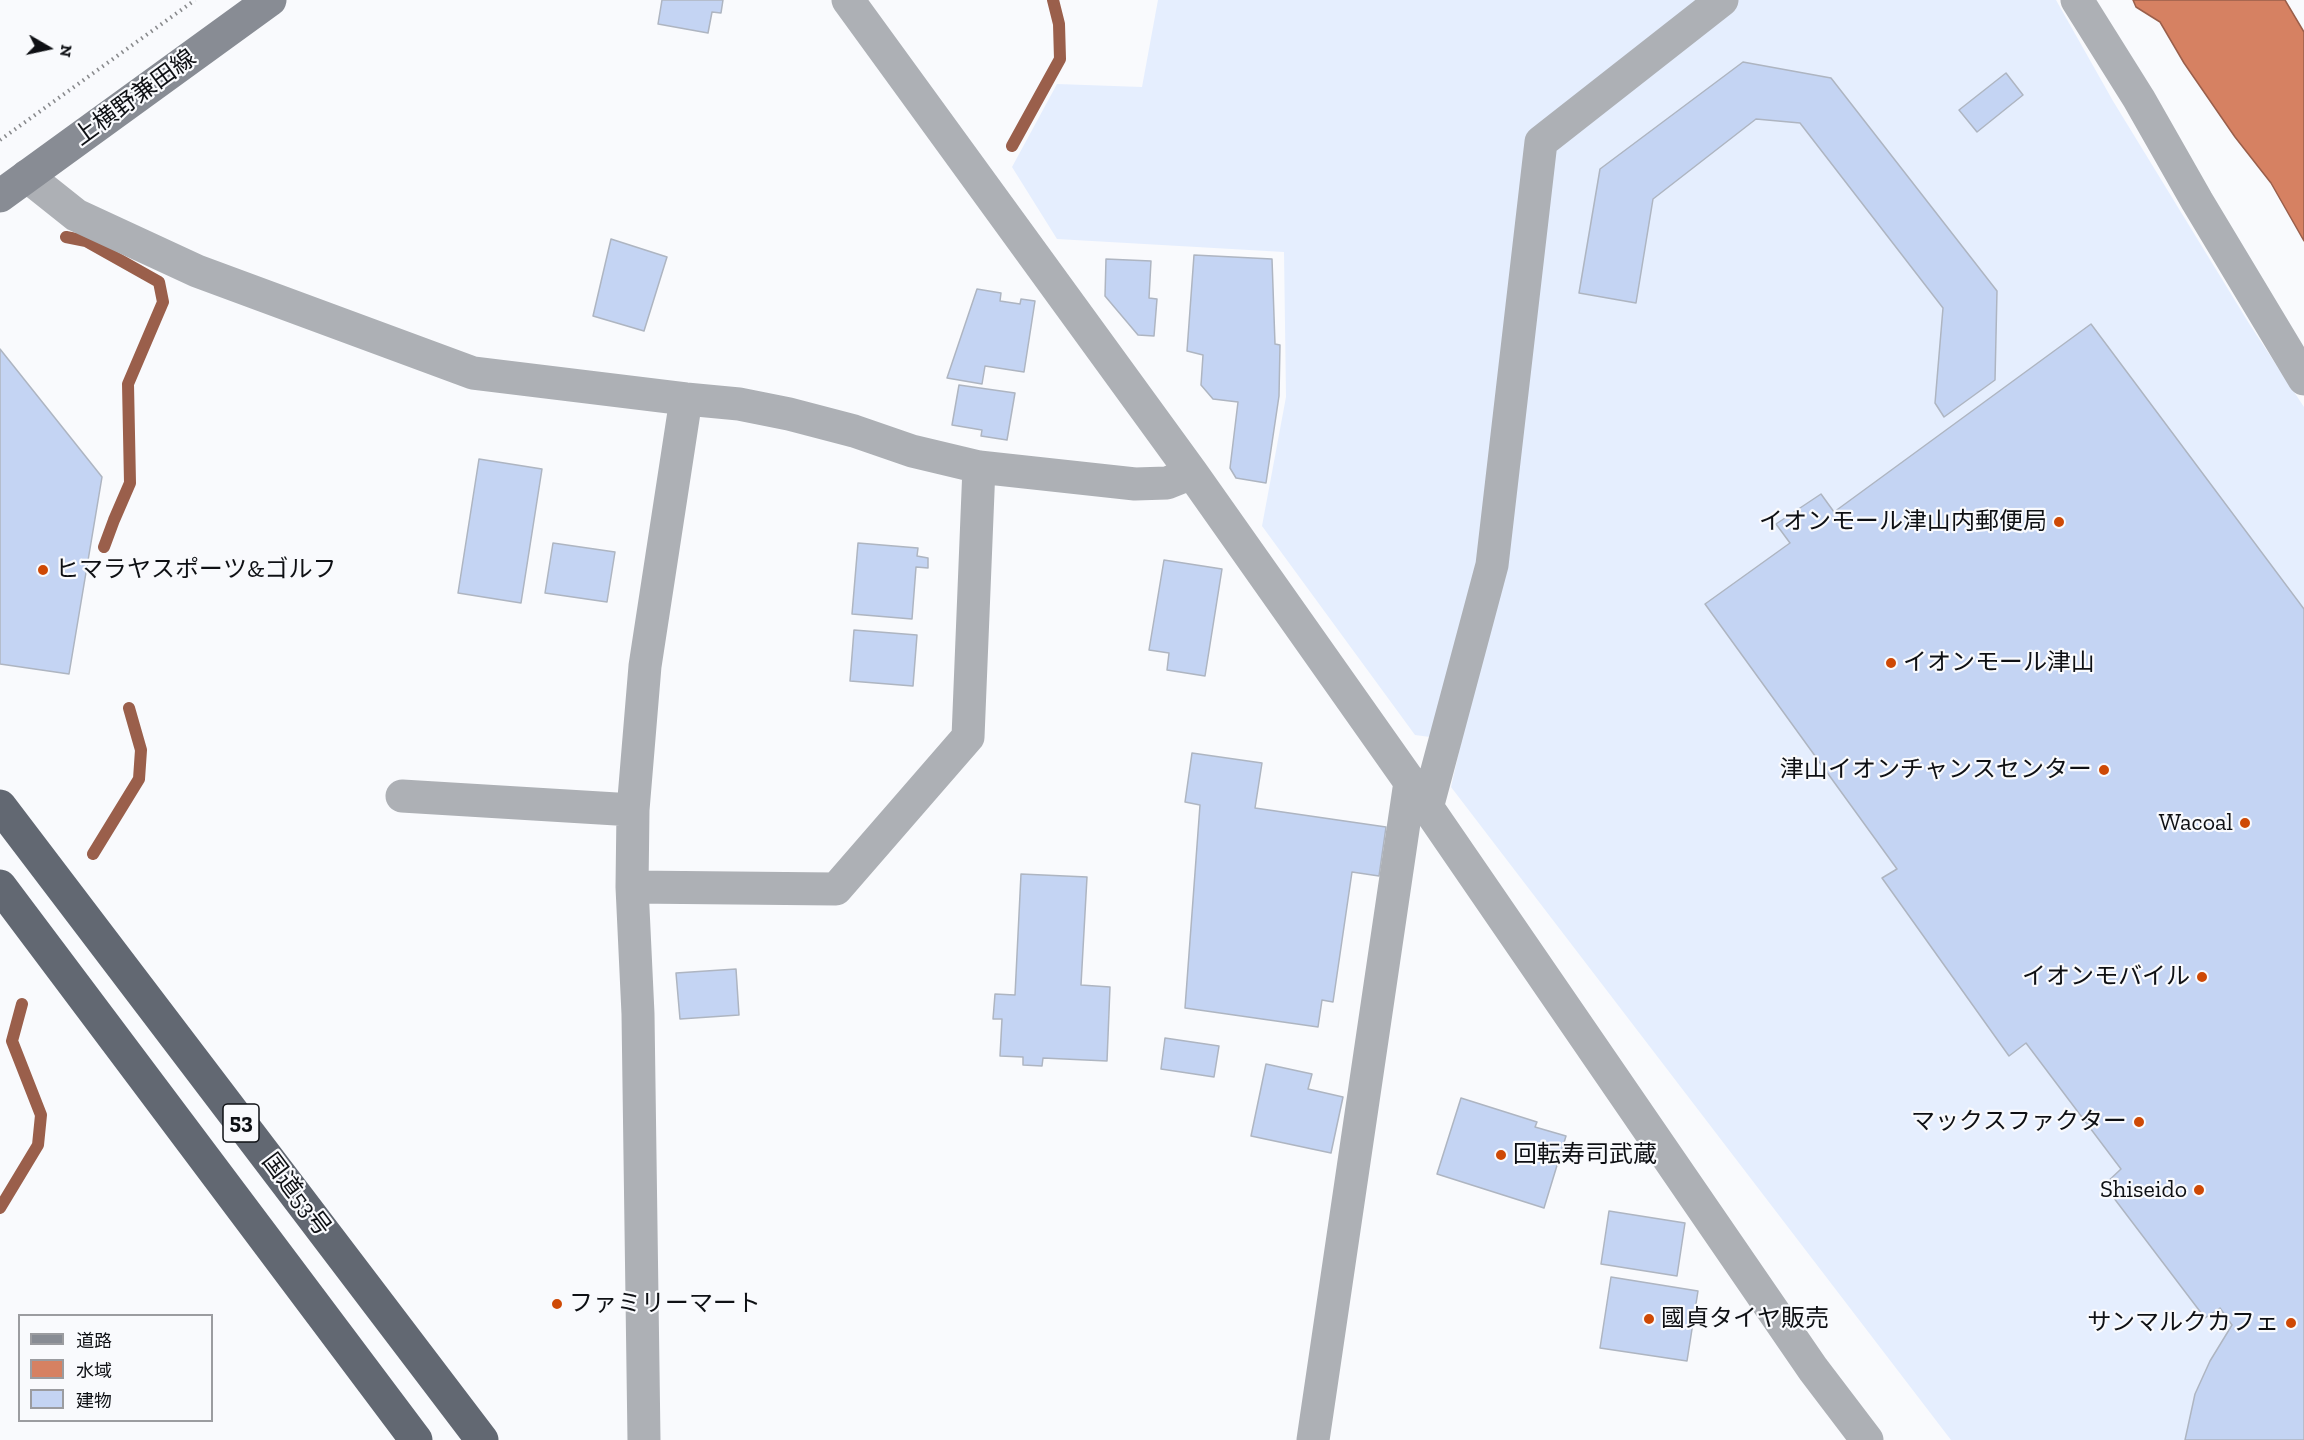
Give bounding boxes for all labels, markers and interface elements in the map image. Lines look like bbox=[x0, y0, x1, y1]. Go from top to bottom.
north arrow bbox=[18, 18, 78, 78]
text: N bbox=[56, 43, 77, 58]
street label: 上横野兼田線 bbox=[68, 44, 202, 152]
place label: イオンモール津山内郵便局 bbox=[1759, 508, 2047, 536]
marker: イオンモール津山内郵便局 bbox=[2052, 515, 2066, 529]
place label: ヒマラヤスポーツ&ゴルフ bbox=[55, 556, 337, 584]
marker: ヒマラヤスポーツ&ゴルフ bbox=[36, 563, 50, 577]
place label: イオンモール津山 bbox=[1903, 649, 2095, 677]
marker: イオンモール津山 bbox=[1884, 656, 1898, 670]
place label: 津山イオンチャンスセンター bbox=[1780, 756, 2092, 784]
marker: 津山イオンチャンスセンター bbox=[2097, 763, 2111, 777]
place label: Wacoal bbox=[2159, 809, 2233, 837]
marker: Wacoal bbox=[2238, 816, 2252, 830]
place label: イオンモバイル bbox=[2022, 963, 2190, 991]
marker: イオンモバイル bbox=[2195, 970, 2209, 984]
road number: 53 bbox=[223, 1104, 259, 1142]
place label: マックスファクター bbox=[1911, 1108, 2127, 1136]
marker: マックスファクター bbox=[2132, 1115, 2146, 1129]
place label: 回転寿司武蔵 bbox=[1513, 1141, 1657, 1169]
street label: 国道53号 bbox=[256, 1148, 336, 1242]
marker: 回転寿司武蔵 bbox=[1494, 1148, 1508, 1162]
place label: Shiseido bbox=[2100, 1176, 2187, 1204]
marker: Shiseido bbox=[2192, 1183, 2206, 1197]
place label: ファミリーマート bbox=[569, 1290, 761, 1318]
marker: ファミリーマート bbox=[550, 1297, 564, 1311]
place label: 國貞タイヤ販売 bbox=[1661, 1305, 1829, 1333]
place label: サンマルクカフェ bbox=[2087, 1309, 2279, 1337]
marker: 國貞タイヤ販売 bbox=[1642, 1312, 1656, 1326]
legend bbox=[18, 1314, 213, 1422]
marker: サンマルクカフェ bbox=[2284, 1316, 2298, 1330]
text: 道路 bbox=[76, 1330, 112, 1352]
text: 水域 bbox=[76, 1360, 112, 1382]
text: 建物 bbox=[76, 1390, 112, 1412]

